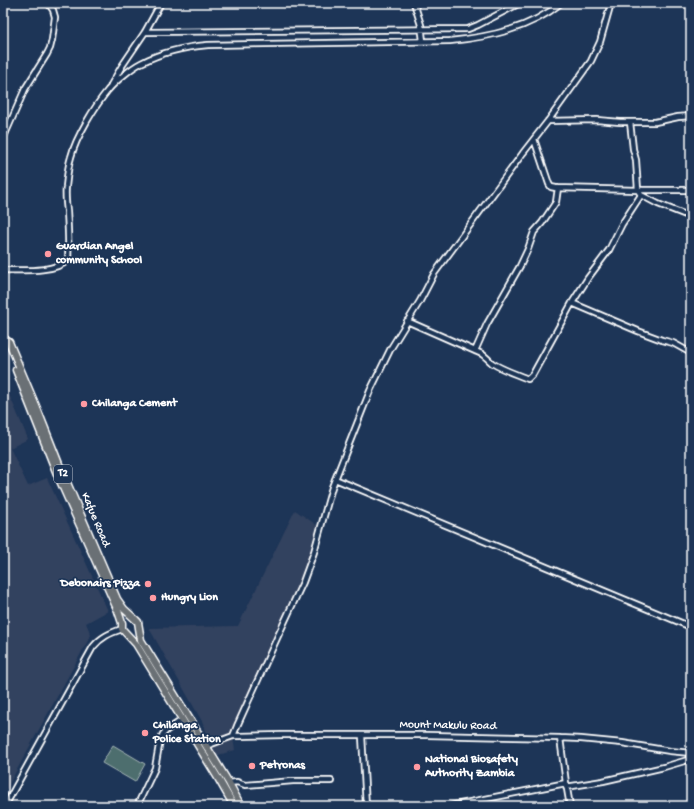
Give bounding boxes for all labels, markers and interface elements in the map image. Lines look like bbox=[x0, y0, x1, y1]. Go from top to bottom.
place label: Guardian Angel community School bbox=[56, 240, 142, 268]
marker: Guardian Angel community School bbox=[43, 249, 53, 259]
place label: Chilanga Cement bbox=[91, 397, 178, 411]
marker: Chilanga Cement bbox=[79, 399, 89, 409]
road number: T2 bbox=[54, 465, 72, 483]
street label: Kafue Road bbox=[77, 491, 113, 550]
place label: Debonairs Pizza bbox=[59, 577, 141, 591]
marker: Debonairs Pizza bbox=[143, 579, 153, 589]
place label: Hungry Lion bbox=[161, 591, 218, 605]
marker: Hungry Lion bbox=[148, 593, 158, 603]
street label: Mount Makulu Road bbox=[399, 718, 498, 734]
place label: Chilanga Police Station bbox=[152, 719, 221, 747]
marker: Chilanga Police Station bbox=[140, 728, 150, 738]
place label: National Biosafety Authority Zambia bbox=[424, 753, 518, 781]
place label: Petronas bbox=[259, 759, 306, 773]
marker: Petronas bbox=[247, 761, 257, 771]
marker: National Biosafety Authority Zambia bbox=[412, 762, 422, 772]

